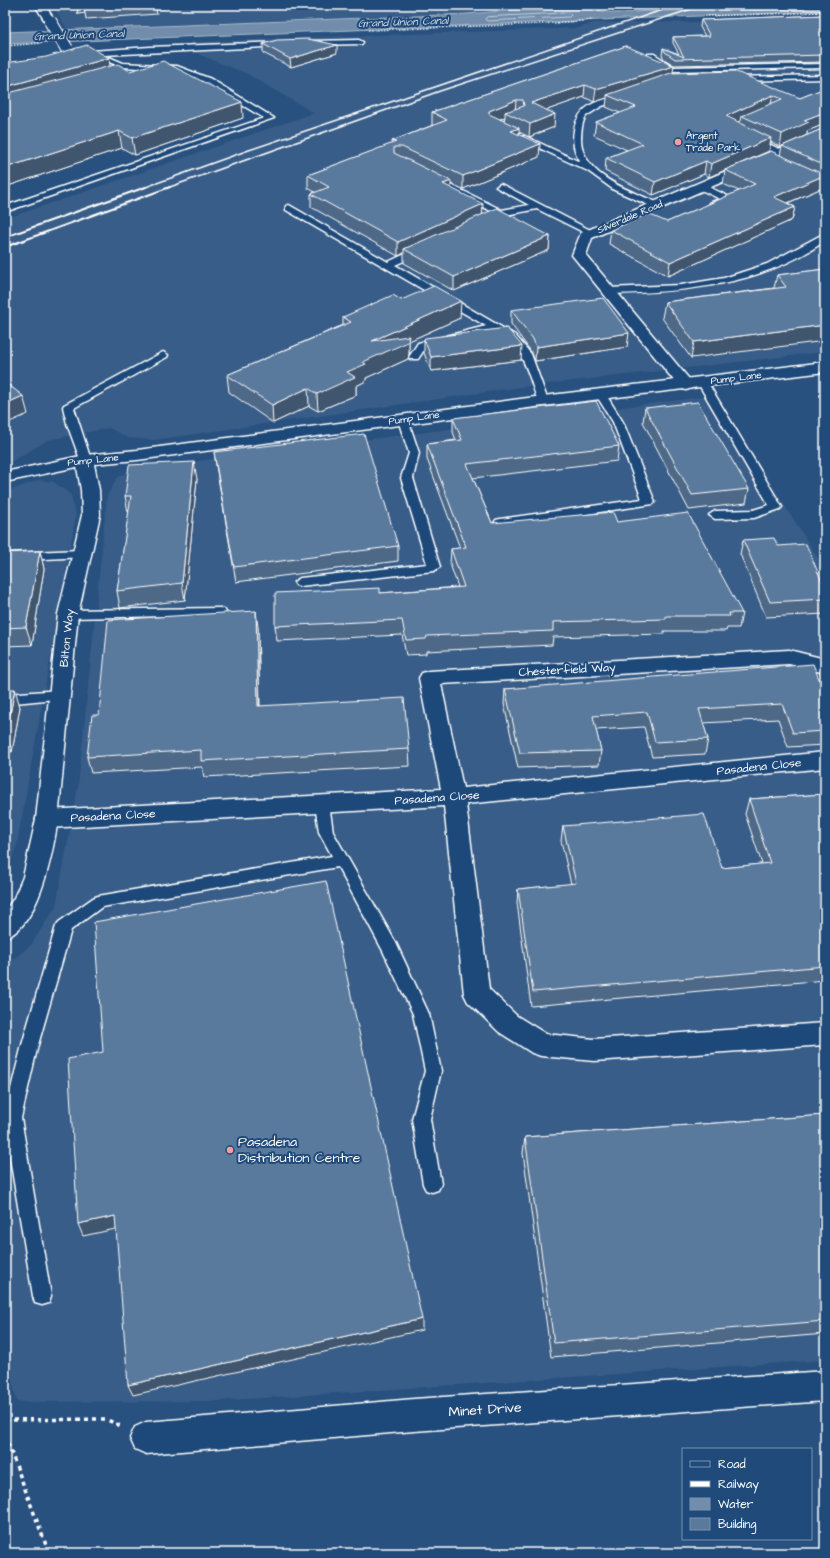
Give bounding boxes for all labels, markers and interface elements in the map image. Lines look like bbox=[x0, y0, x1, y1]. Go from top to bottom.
water label: Grand Union Canal bbox=[358, 13, 450, 31]
water label: Grand Union Canal bbox=[34, 26, 126, 44]
place label: Argent Trade Park bbox=[686, 129, 741, 155]
marker: Argent Trade Park bbox=[673, 137, 683, 147]
street label: Silverdale Road bbox=[595, 197, 665, 237]
street label: Pump Lane bbox=[710, 368, 763, 388]
street label: Pump Lane bbox=[388, 407, 441, 428]
street label: Pump Lane bbox=[67, 450, 120, 470]
street label: Bilton Way bbox=[55, 608, 80, 668]
street label: Chesterfield Way bbox=[518, 659, 616, 682]
street label: Pasadena Close bbox=[716, 754, 803, 780]
street label: Pasadena Close bbox=[394, 787, 481, 809]
street label: Pasadena Close bbox=[70, 805, 156, 827]
place label: Pasadena Distribution Centre bbox=[238, 1132, 361, 1168]
marker: Pasadena Distribution Centre bbox=[225, 1145, 235, 1155]
street label: Minet Drive bbox=[448, 1397, 523, 1423]
legend bbox=[682, 1448, 812, 1540]
text: Road bbox=[718, 1456, 746, 1473]
text: Railway bbox=[718, 1476, 759, 1494]
text: Water bbox=[718, 1496, 754, 1513]
text: Building bbox=[718, 1516, 756, 1534]

